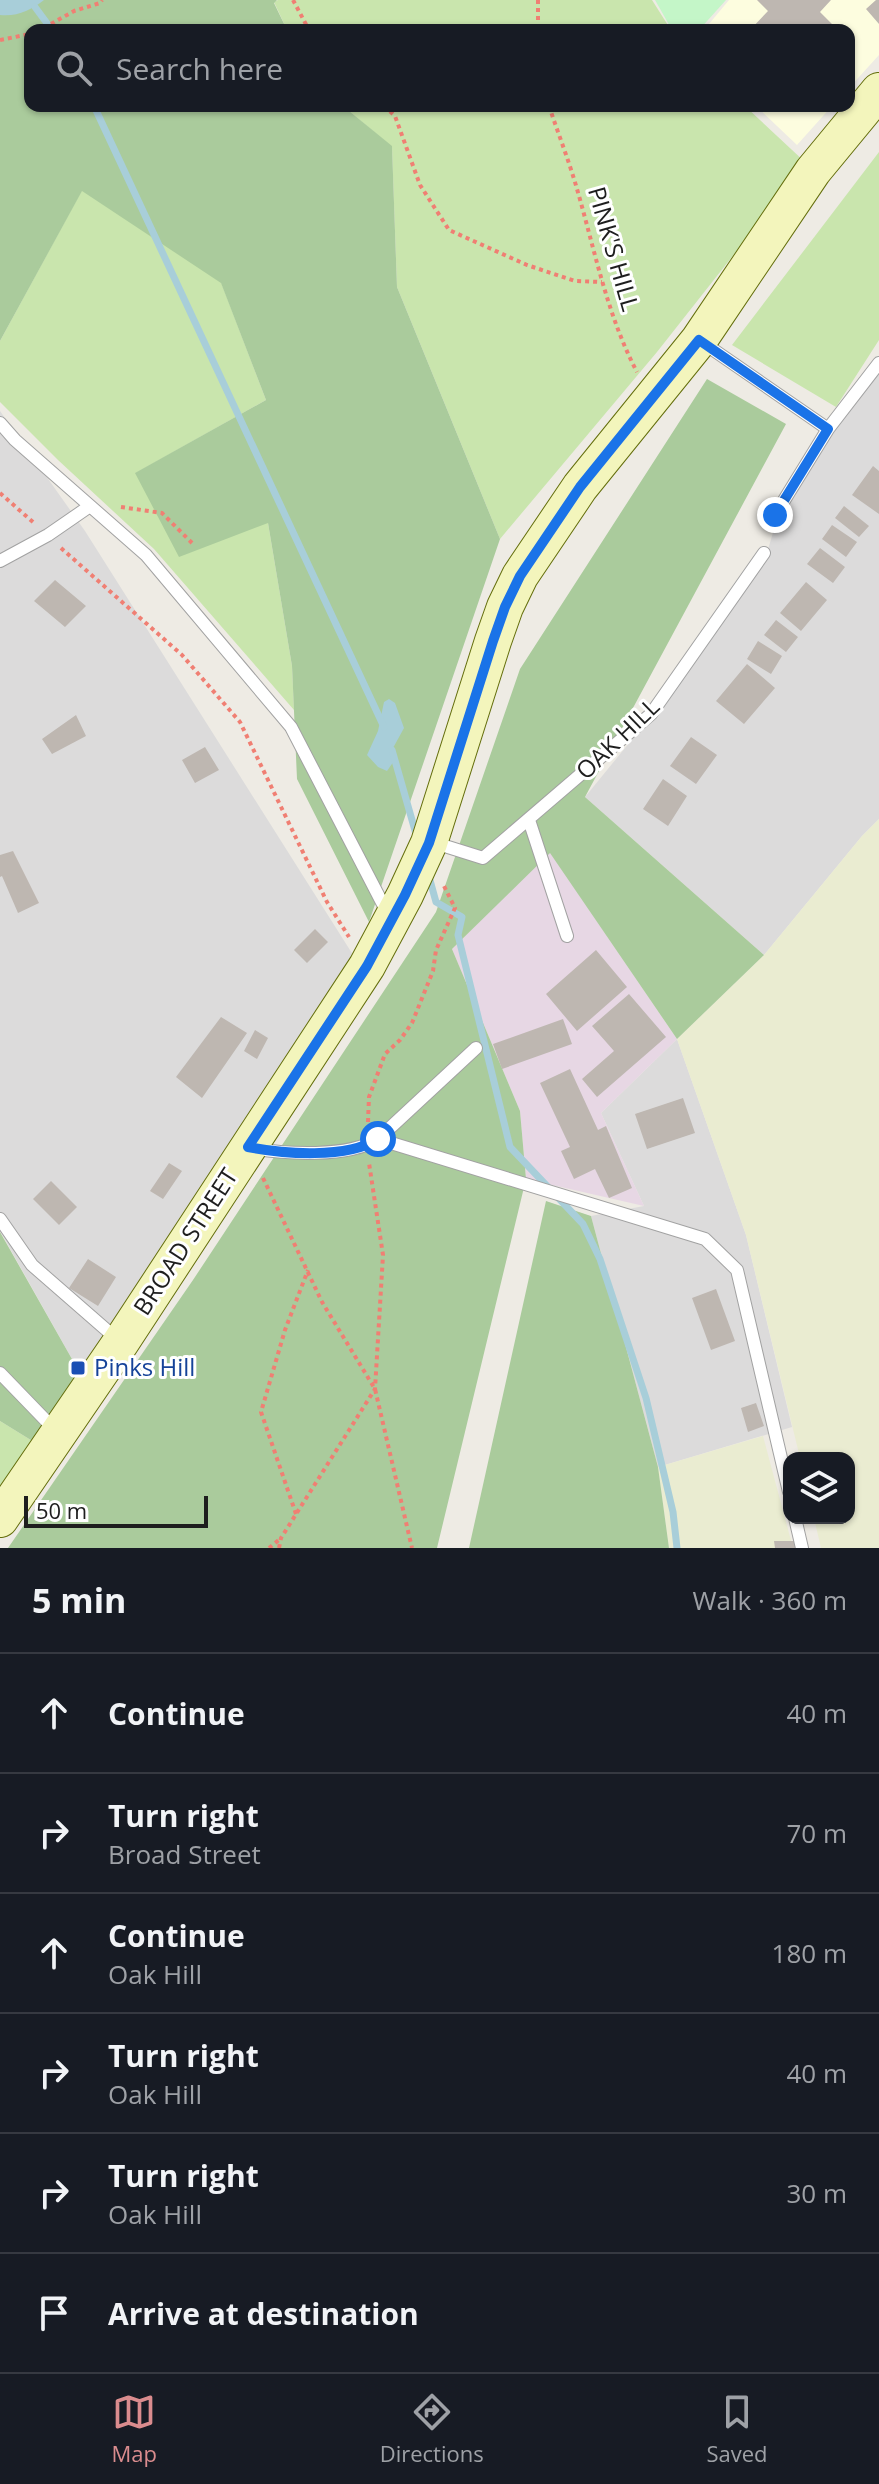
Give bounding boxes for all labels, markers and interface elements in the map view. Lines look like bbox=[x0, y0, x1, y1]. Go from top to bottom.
search box bbox=[24, 24, 855, 112]
icon: search bbox=[52, 46, 96, 90]
text: Search here bbox=[116, 48, 283, 89]
street label: PINK'S HILL bbox=[581, 183, 648, 315]
route end bbox=[757, 497, 793, 533]
street label: OAK HILL bbox=[568, 690, 666, 786]
route start bbox=[360, 1121, 396, 1157]
street label: BROAD STREET bbox=[125, 1161, 245, 1321]
place label: Pinks Hill bbox=[94, 1350, 195, 1383]
marker: Pinks Hill bbox=[69, 1359, 87, 1377]
map controls bbox=[783, 1452, 855, 1524]
button: layers bbox=[783, 1452, 855, 1524]
scale bar bbox=[24, 1492, 208, 1528]
text: 50 m bbox=[36, 1495, 87, 1525]
text: 5 min bbox=[32, 1577, 126, 1623]
text: Walk · 360 m bbox=[693, 1582, 847, 1618]
icon: ahead bbox=[32, 1691, 76, 1735]
text: Continue bbox=[108, 1693, 245, 1734]
text: 40 m bbox=[786, 1695, 847, 1731]
text: Turn right bbox=[108, 1795, 259, 1836]
icon: right bbox=[32, 1811, 76, 1855]
text: 70 m bbox=[786, 1815, 847, 1851]
text: Broad Street bbox=[108, 1836, 261, 1872]
text: Continue bbox=[108, 1915, 245, 1956]
icon: ahead bbox=[32, 1931, 76, 1975]
text: 180 m bbox=[772, 1935, 847, 1971]
text: Oak Hill bbox=[108, 1956, 202, 1992]
text: Turn right bbox=[108, 2035, 259, 2076]
icon: right bbox=[32, 2051, 76, 2095]
text: 40 m bbox=[786, 2055, 847, 2091]
text: Oak Hill bbox=[108, 2076, 202, 2112]
text: Turn right bbox=[108, 2155, 259, 2196]
icon: right bbox=[32, 2171, 76, 2215]
text: 30 m bbox=[786, 2175, 847, 2211]
text: Oak Hill bbox=[108, 2196, 202, 2232]
icon: arrive bbox=[32, 2291, 76, 2335]
text: Arrive at destination bbox=[108, 2293, 419, 2334]
tab: Map bbox=[111, 2390, 157, 2468]
tab: Directions bbox=[380, 2390, 484, 2468]
tab: Saved bbox=[706, 2390, 768, 2468]

